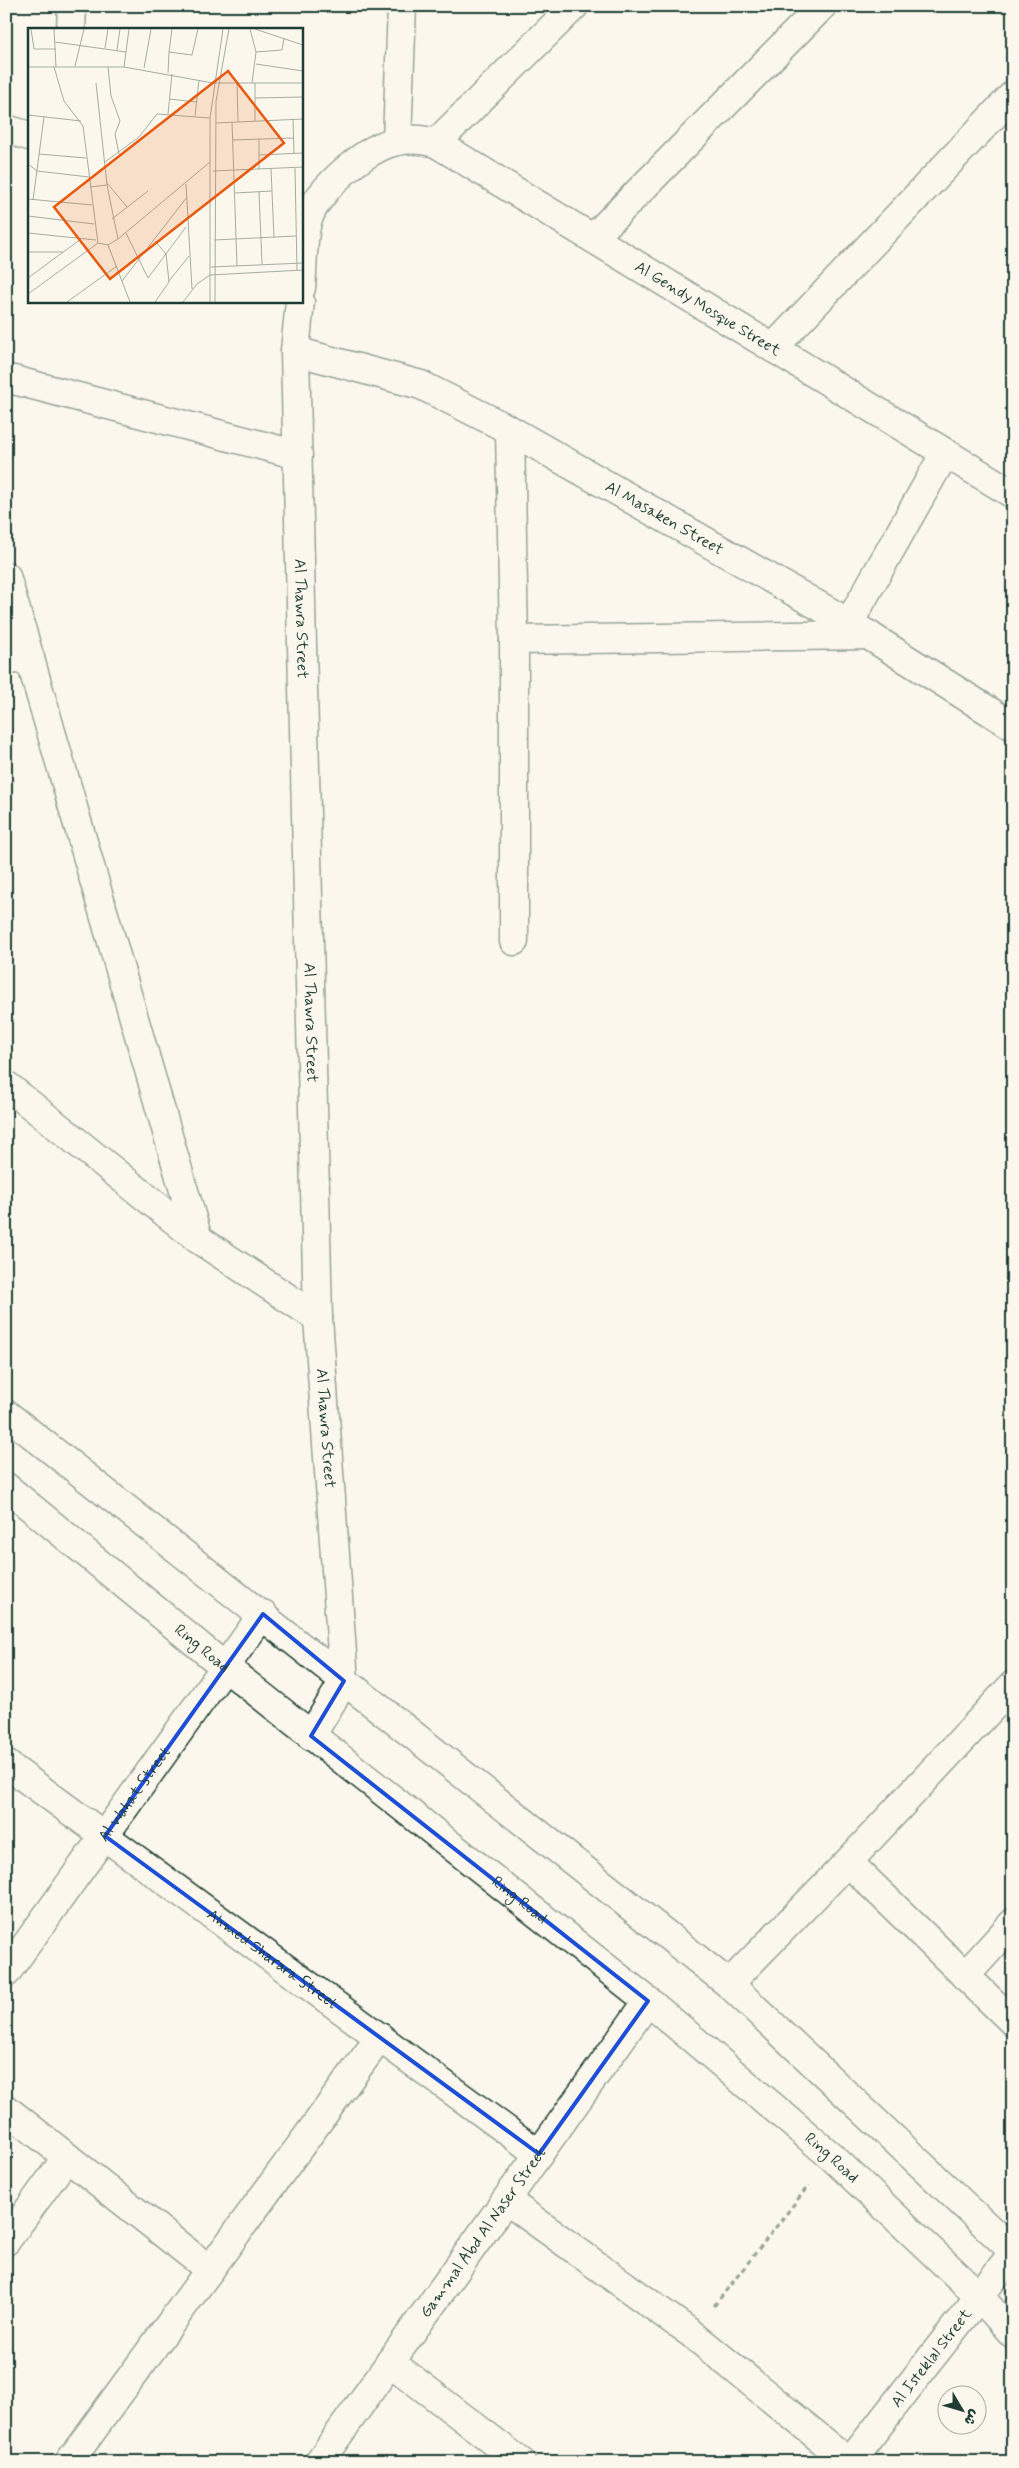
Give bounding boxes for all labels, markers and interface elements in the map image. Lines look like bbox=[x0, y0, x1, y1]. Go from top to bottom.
inset map bbox=[28, 28, 302, 302]
street label: Al Gendy Mosque Street bbox=[631, 256, 785, 361]
street label: Al Masaken Street bbox=[602, 476, 728, 560]
street label: Al Thawra Street bbox=[289, 558, 313, 679]
street label: Al Thawra Street bbox=[299, 962, 323, 1083]
street label: Al Thawra Street bbox=[311, 1368, 341, 1489]
street label: Ring Road bbox=[170, 1619, 234, 1677]
street label: Al Wahat Street bbox=[93, 1743, 175, 1846]
street label: Ring Road bbox=[487, 1871, 552, 1928]
street label: Ahmed Sharara Street bbox=[203, 1904, 342, 2014]
street label: Ring Road bbox=[800, 2128, 863, 2188]
street label: Gammal Abd Al Naser Street bbox=[415, 2143, 551, 2322]
street label: Al Isteklal Street bbox=[886, 2304, 977, 2412]
north arrow bbox=[936, 2386, 986, 2436]
text: ش bbox=[960, 2406, 983, 2429]

